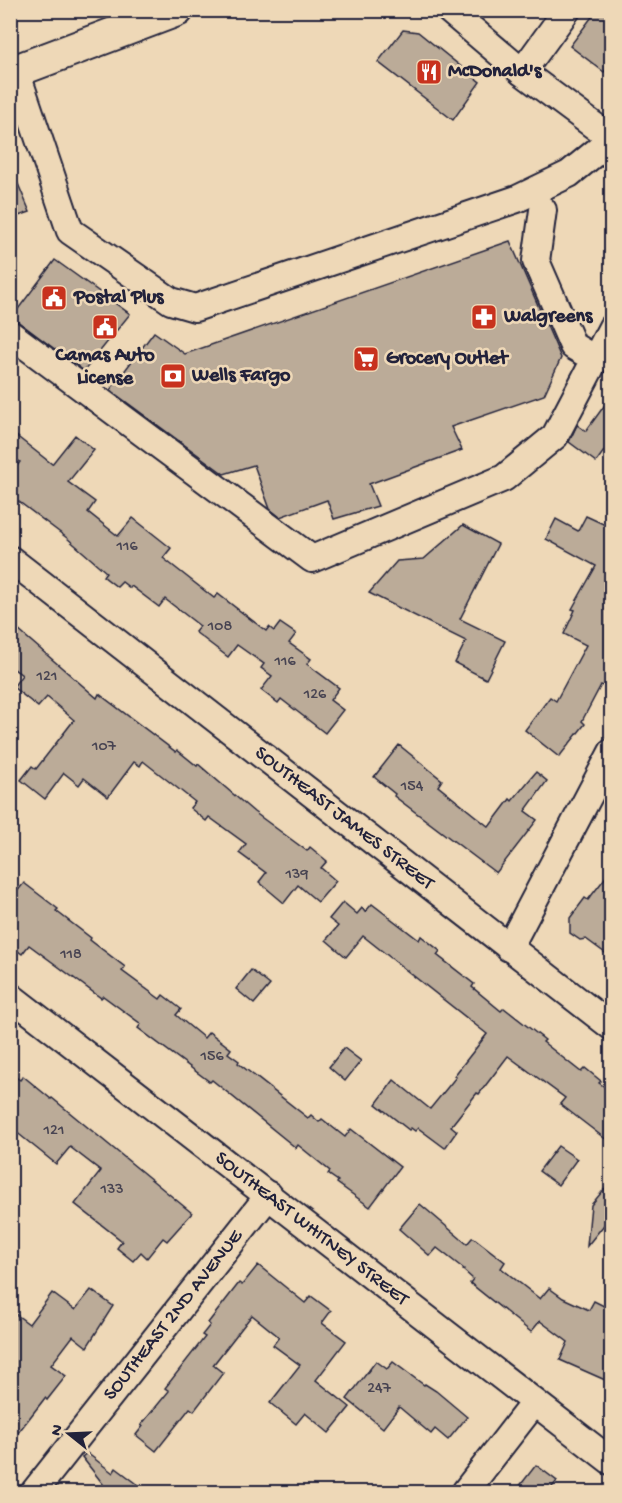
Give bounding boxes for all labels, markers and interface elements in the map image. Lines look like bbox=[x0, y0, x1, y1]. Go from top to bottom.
restaurant icon: McDonald's bbox=[414, 57, 444, 87]
place label: McDonald's bbox=[448, 61, 543, 84]
public building icon: Postal Plus bbox=[39, 283, 69, 313]
place label: Postal Plus bbox=[73, 287, 165, 310]
pharmacy icon: Walgreens bbox=[469, 302, 499, 332]
place label: Walgreens bbox=[503, 306, 594, 329]
public building icon: Camas Auto License bbox=[90, 312, 120, 342]
supermarket icon: Grocery Outlet bbox=[351, 344, 381, 374]
place label: Camas Auto License bbox=[54, 345, 155, 391]
place label: Grocery Outlet bbox=[386, 348, 509, 371]
bank icon: Wells Fargo bbox=[158, 361, 188, 391]
place label: Wells Fargo bbox=[191, 365, 291, 388]
house number: 116 bbox=[115, 538, 138, 557]
house number: 108 bbox=[207, 618, 232, 637]
house number: 116 bbox=[273, 653, 296, 672]
house number: 121 bbox=[36, 668, 57, 687]
house number: 126 bbox=[303, 686, 327, 705]
house number: 107 bbox=[91, 738, 117, 757]
street label: SOUTHEAST JAMES STREET bbox=[250, 742, 439, 896]
house number: 154 bbox=[400, 778, 424, 797]
house number: 139 bbox=[285, 866, 308, 885]
house number: 118 bbox=[59, 946, 82, 965]
house number: 156 bbox=[200, 1048, 224, 1067]
house number: 121 bbox=[43, 1122, 64, 1141]
street label: SOUTHEAST WHITNEY STREET bbox=[210, 1147, 414, 1312]
house number: 133 bbox=[99, 1181, 124, 1200]
street label: SOUTHEAST 2ND AVENUE bbox=[99, 1224, 249, 1405]
house number: 247 bbox=[367, 1380, 392, 1399]
north arrow bbox=[39, 1404, 99, 1464]
text: N bbox=[47, 1422, 69, 1438]

